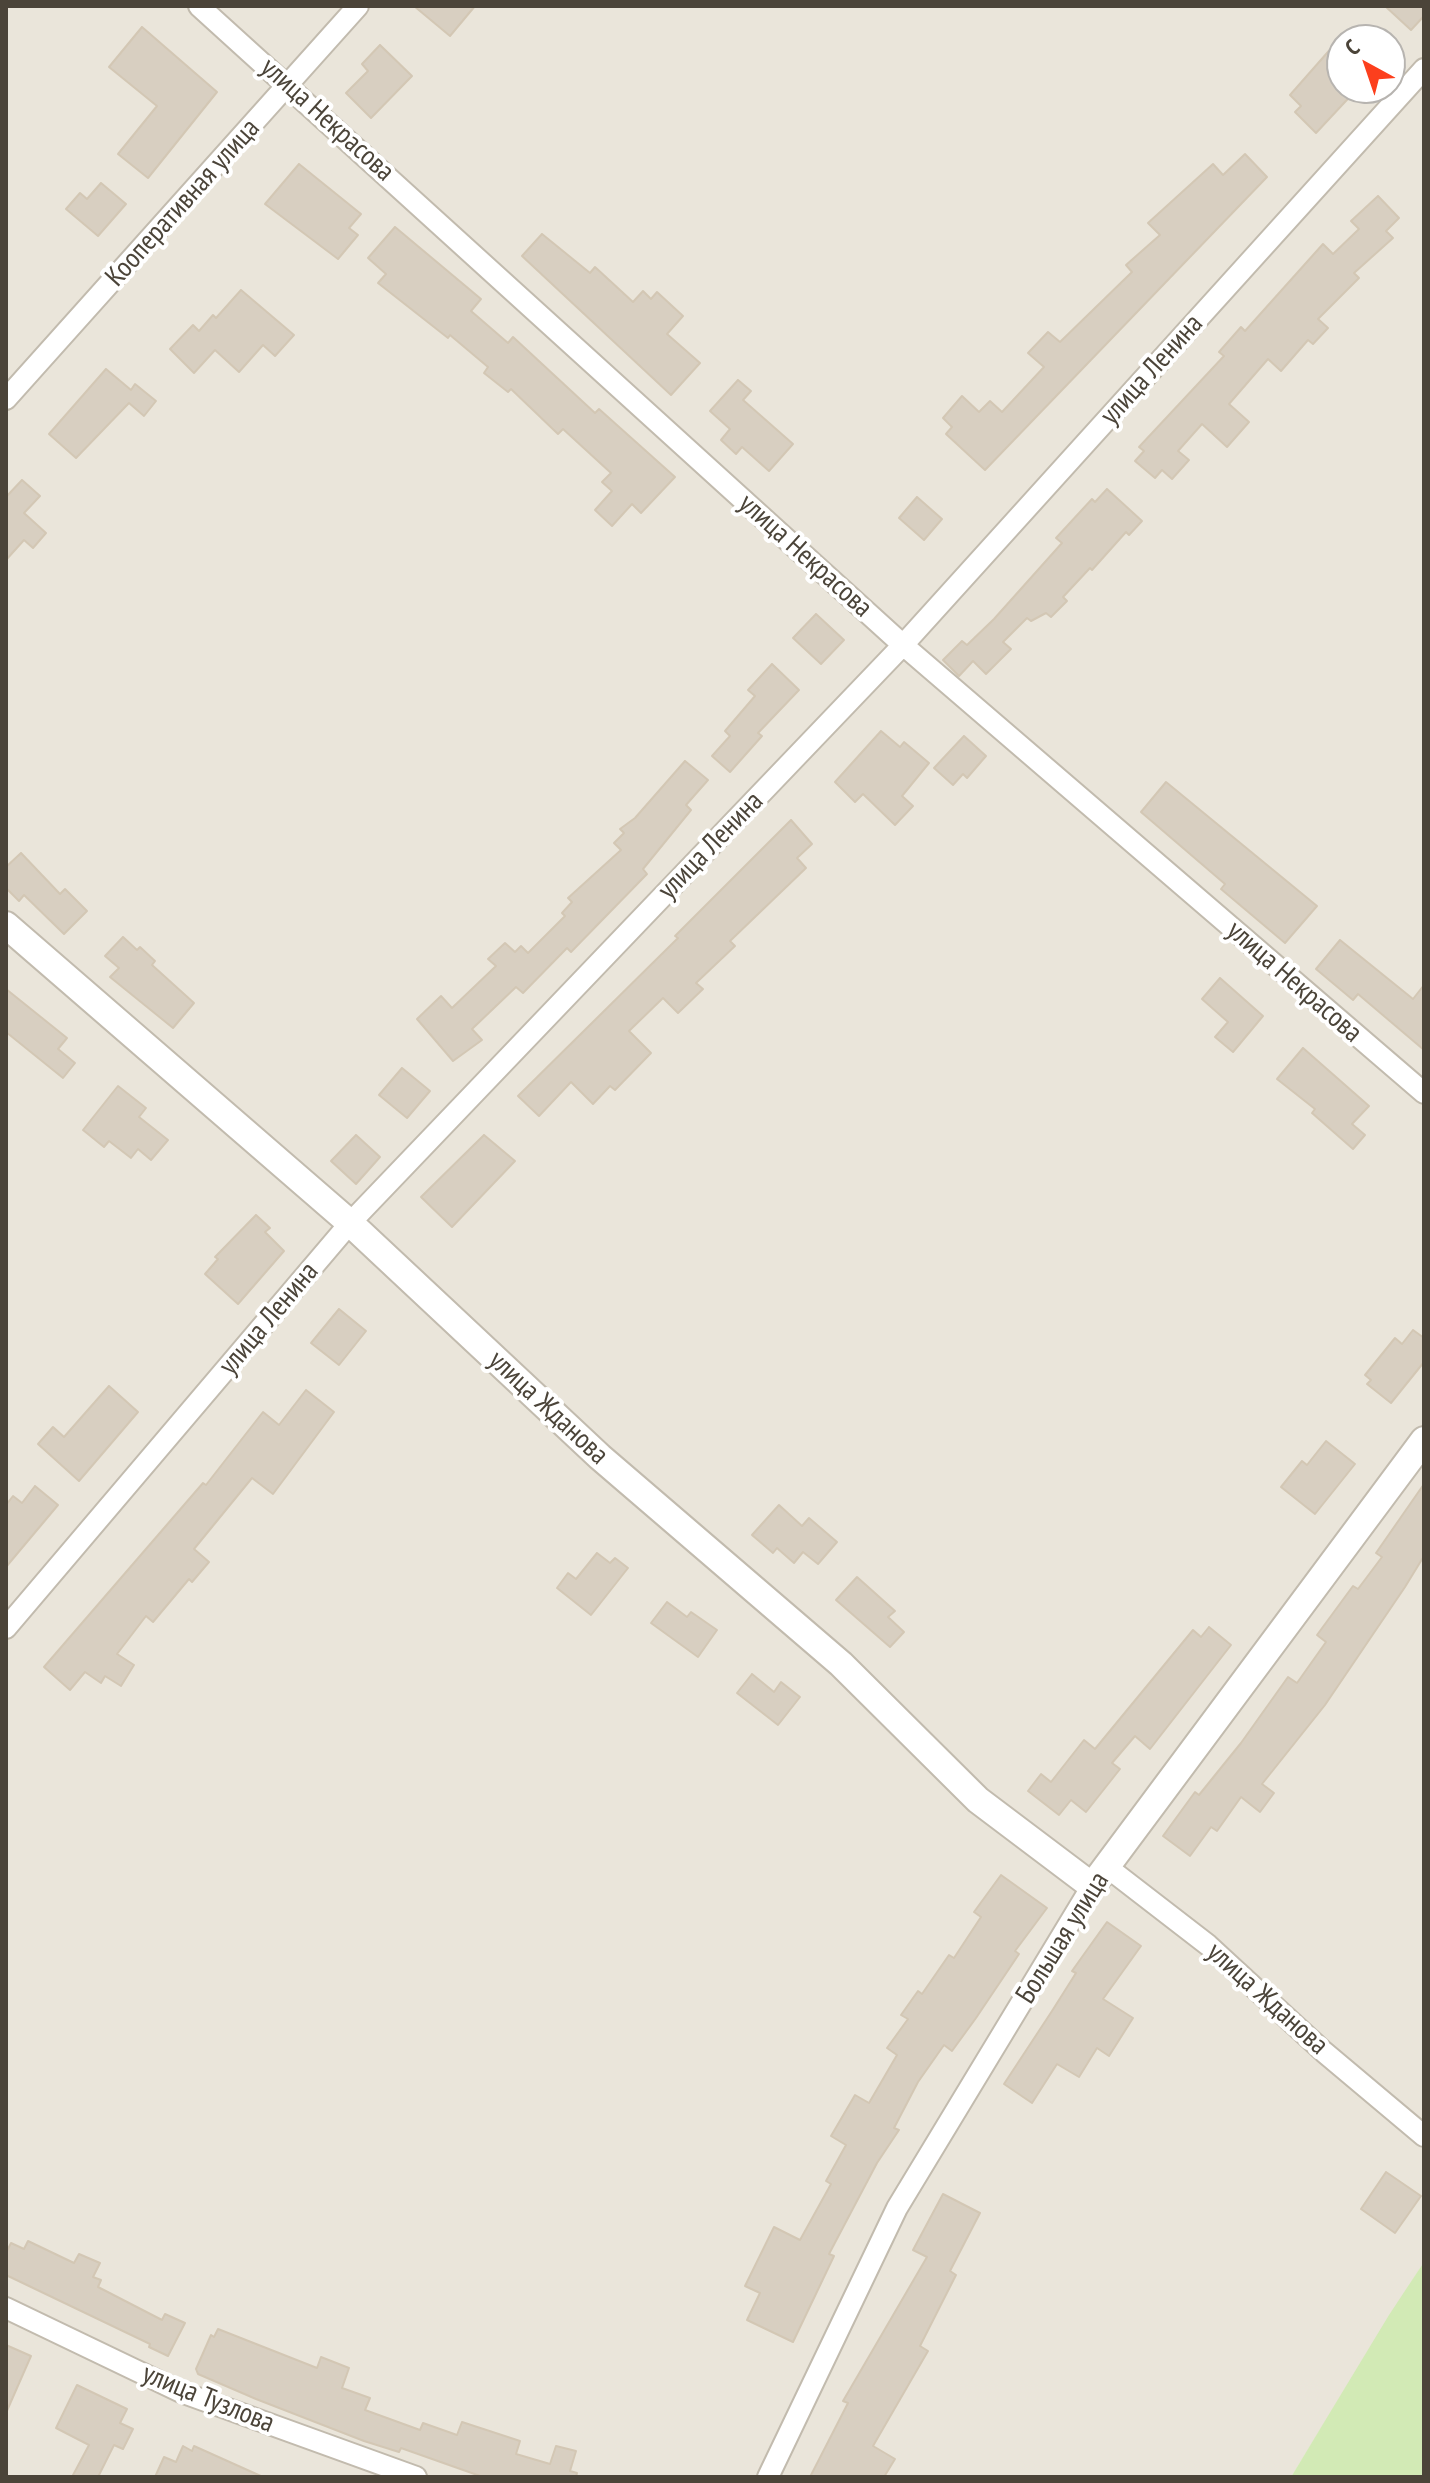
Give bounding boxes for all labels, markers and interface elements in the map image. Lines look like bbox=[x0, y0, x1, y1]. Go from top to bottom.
north arrow bbox=[1326, 24, 1406, 104]
text: С bbox=[1339, 33, 1365, 61]
street label: улица Некрасова bbox=[253, 51, 401, 189]
street label: Кооперативная улица bbox=[99, 112, 267, 294]
street label: улица Ленина bbox=[1094, 308, 1210, 432]
street label: улица Некрасова bbox=[731, 487, 879, 625]
street label: улица Ленина bbox=[651, 785, 771, 907]
street label: улица Некрасова bbox=[1219, 914, 1369, 1050]
street label: улица Ленина bbox=[212, 1256, 326, 1382]
street label: улица Жданова bbox=[481, 1344, 615, 1472]
street label: Большая улица bbox=[1009, 1866, 1117, 2010]
street label: улица Жданова bbox=[1199, 1936, 1335, 2062]
street label: улица Тузлова bbox=[137, 2357, 279, 2441]

